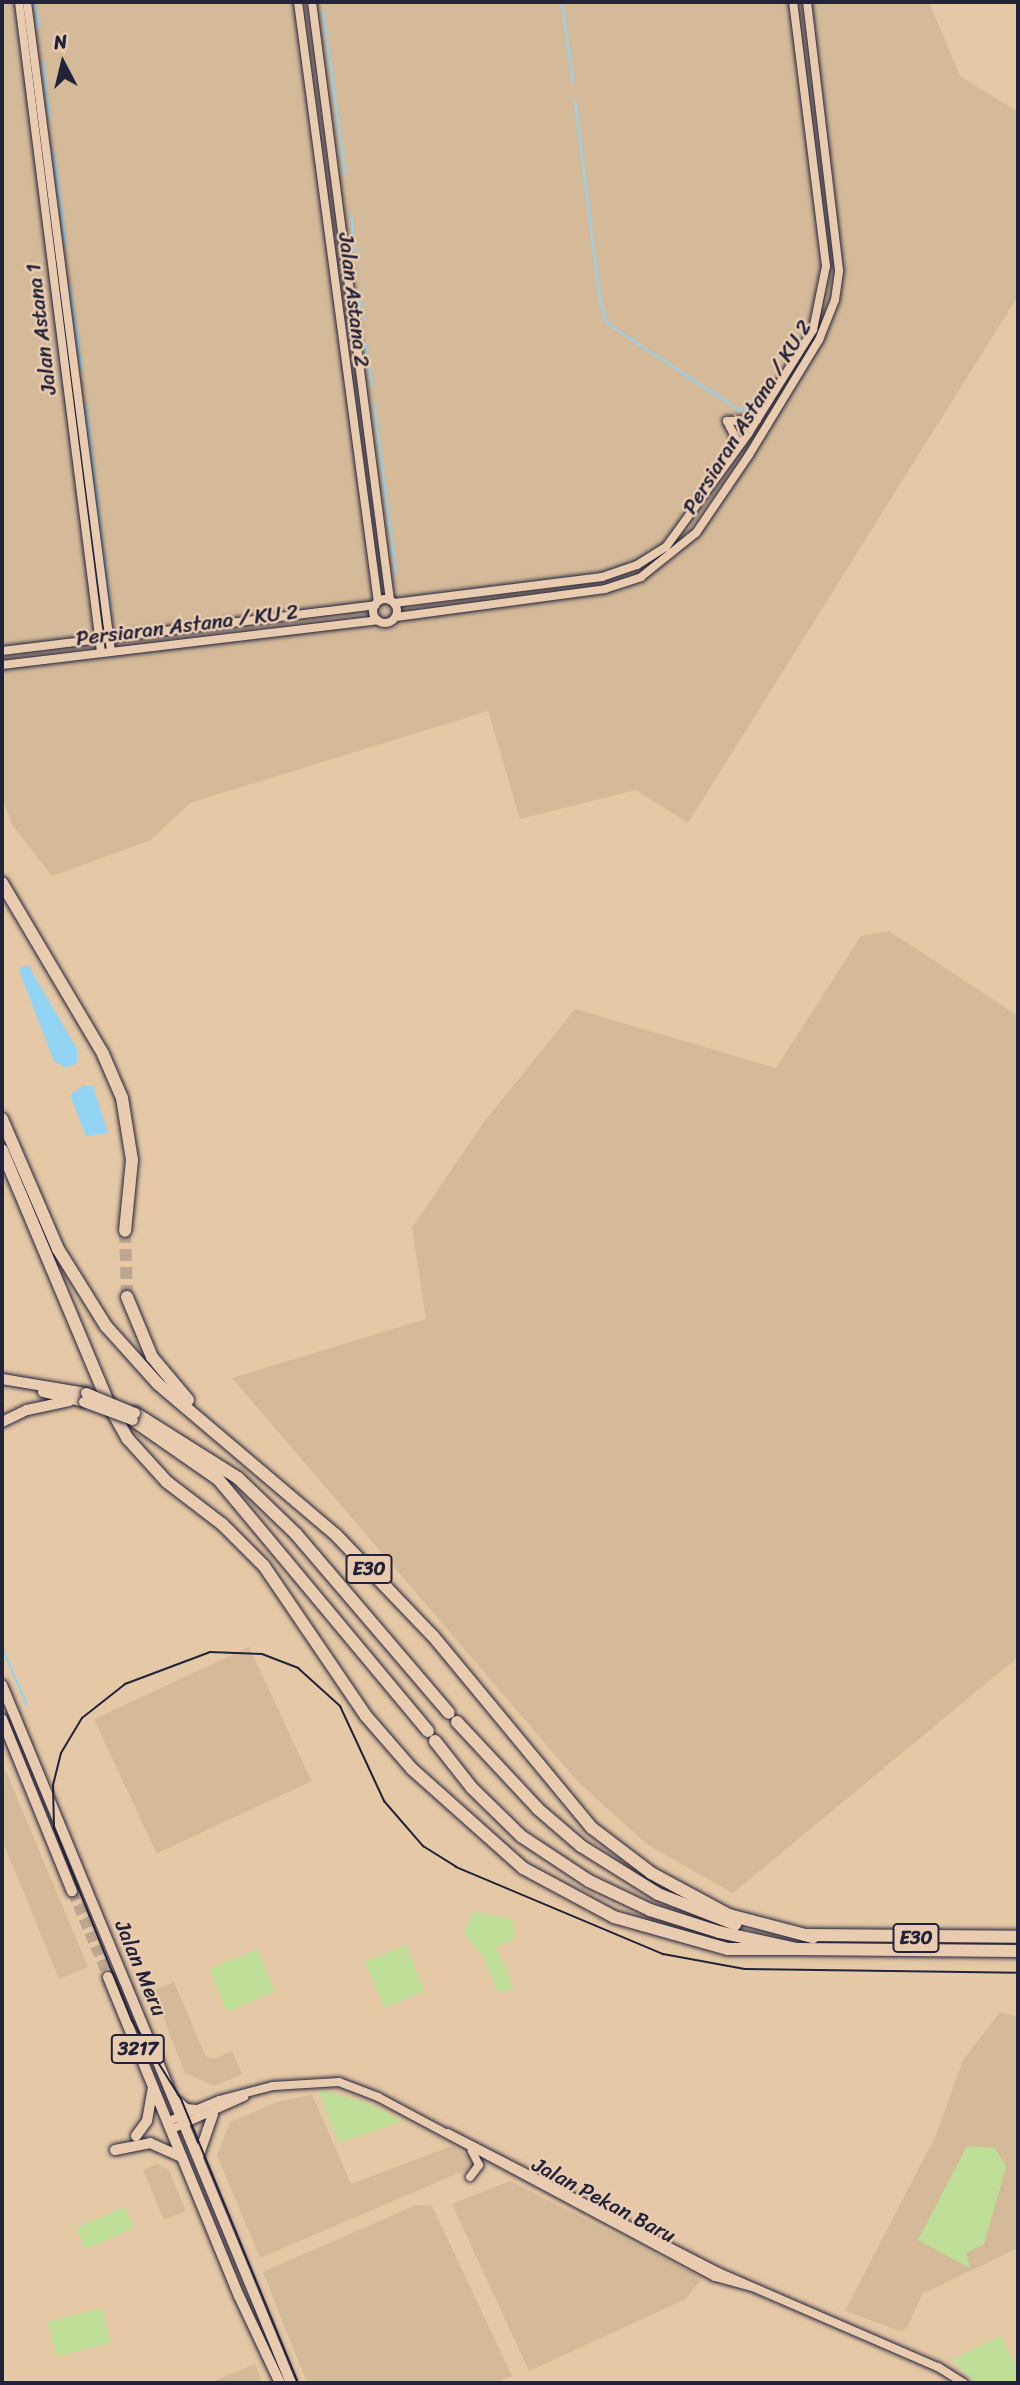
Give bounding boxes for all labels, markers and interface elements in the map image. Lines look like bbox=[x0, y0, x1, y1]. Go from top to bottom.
text: N bbox=[52, 24, 69, 59]
north arrow bbox=[28, 28, 98, 98]
street label: Jalan Astana 2 bbox=[333, 231, 375, 369]
street label: Jalan Astana 1 bbox=[20, 261, 62, 397]
street label: Persiaran Astana / KU 2 bbox=[677, 315, 817, 519]
street label: Persiaran Astana / KU 2 bbox=[74, 599, 300, 651]
road number: E30 bbox=[344, 1554, 394, 1584]
street label: Jalan Meru bbox=[110, 1916, 172, 2020]
road number: E30 bbox=[892, 1922, 940, 1954]
road number: 3217 bbox=[110, 2034, 166, 2064]
street label: Jalan Pekan Baru bbox=[528, 2151, 680, 2249]

